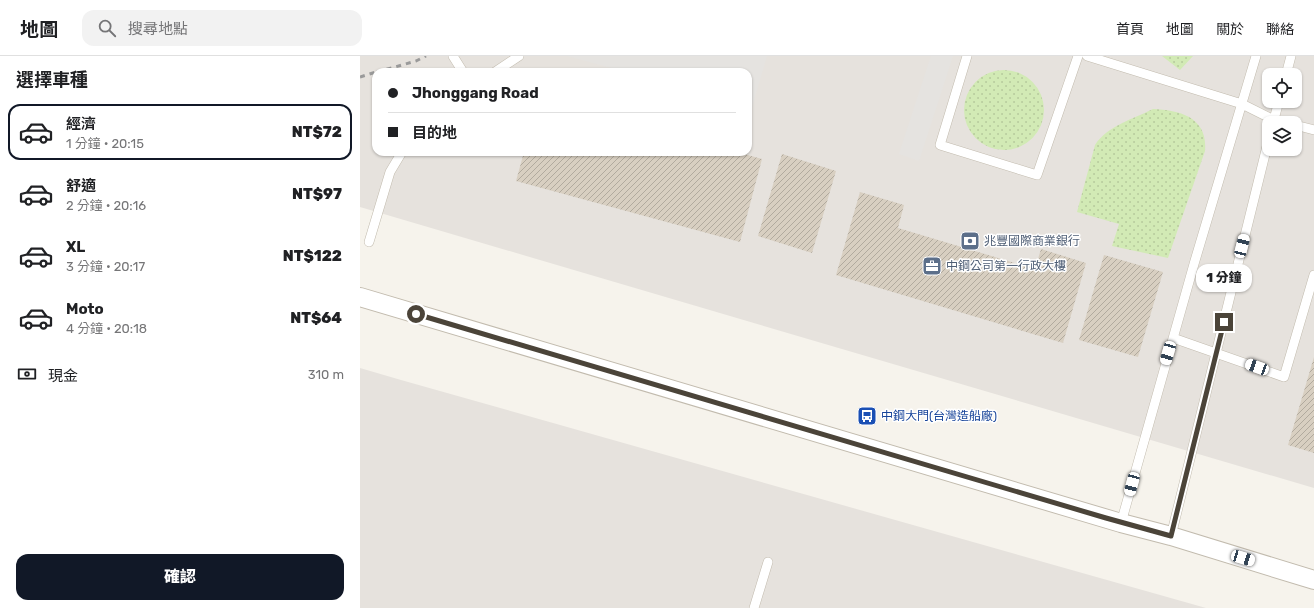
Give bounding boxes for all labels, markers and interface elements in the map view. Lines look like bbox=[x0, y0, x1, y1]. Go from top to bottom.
search box bbox=[82, 10, 362, 46]
icon: search bbox=[96, 17, 118, 39]
text: 地圖 bbox=[20, 18, 58, 41]
text: 搜尋地點 bbox=[128, 20, 188, 38]
text: 首頁 bbox=[1116, 21, 1144, 38]
text: 地圖 bbox=[1166, 21, 1194, 38]
text: 關於 bbox=[1216, 21, 1244, 38]
text: 聯絡 bbox=[1266, 21, 1294, 38]
map controls bbox=[1262, 68, 1302, 156]
button: locate bbox=[1262, 68, 1302, 108]
text: 選擇車種 bbox=[16, 69, 88, 91]
text: Jhonggang Road bbox=[412, 84, 539, 102]
icon: car bbox=[18, 114, 54, 150]
text: 經濟 bbox=[66, 115, 96, 133]
button: layers bbox=[1262, 116, 1302, 156]
text: NT$72 bbox=[292, 123, 342, 141]
text: 目的地 bbox=[412, 124, 457, 142]
text: 1 分鐘 · 20:15 bbox=[66, 136, 144, 151]
icon: car bbox=[18, 176, 54, 212]
text: 舒適 bbox=[66, 177, 96, 195]
text: NT$97 bbox=[292, 185, 342, 203]
text: 2 分鐘 · 20:16 bbox=[66, 198, 146, 213]
bank icon: 兆豐國際商業銀行 bbox=[959, 230, 981, 252]
car bbox=[1233, 233, 1251, 259]
place label: 兆豐國際商業銀行 bbox=[984, 234, 1080, 248]
icon: car bbox=[18, 238, 54, 274]
text: XL bbox=[66, 238, 85, 256]
text: NT$122 bbox=[283, 247, 342, 265]
office icon: 中鋼公司第一行政大樓 bbox=[921, 255, 943, 277]
text: 3 分鐘 · 20:17 bbox=[66, 259, 145, 274]
place label: 中鋼公司第一行政大樓 bbox=[946, 259, 1066, 273]
callout: 1 分鐘 bbox=[1196, 264, 1252, 292]
text: 1 分鐘 bbox=[1206, 270, 1242, 285]
icon: car bbox=[18, 300, 54, 336]
text: Moto bbox=[66, 300, 104, 318]
route start bbox=[407, 305, 425, 323]
text: NT$64 bbox=[290, 309, 342, 327]
route end bbox=[1215, 313, 1233, 331]
text: 4 分鐘 · 20:18 bbox=[66, 321, 147, 336]
car bbox=[1159, 340, 1177, 366]
car bbox=[1244, 357, 1270, 377]
icon: cash bbox=[16, 363, 38, 385]
text: 現金 bbox=[48, 367, 78, 385]
text: 310 m bbox=[308, 367, 344, 382]
bus stop icon: 中鋼大門(台灣造船廠) bbox=[856, 405, 878, 427]
place label: 中鋼大門(台灣造船廠) bbox=[881, 409, 997, 423]
car bbox=[1123, 471, 1141, 497]
car bbox=[1230, 549, 1256, 567]
button: 確認 bbox=[16, 554, 344, 600]

